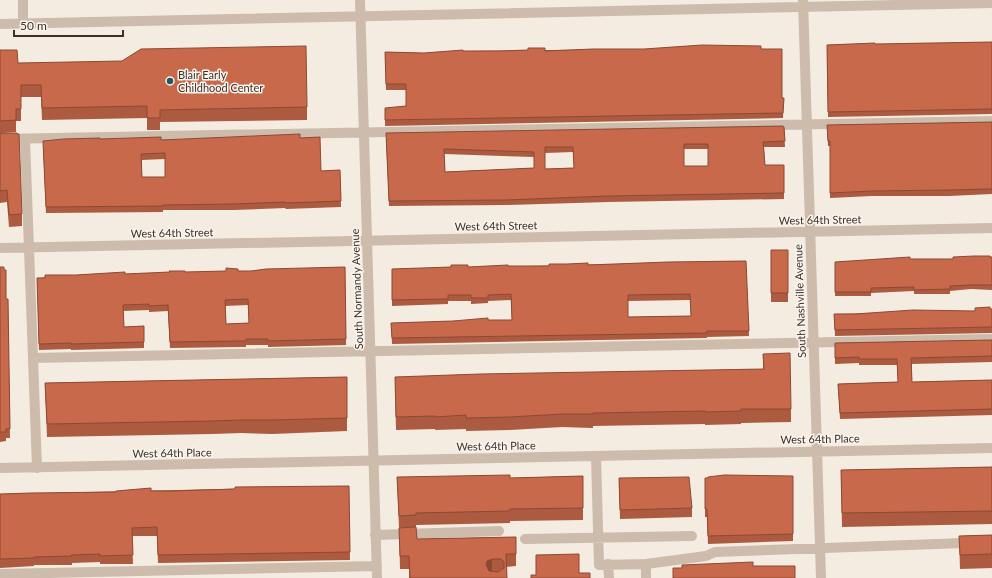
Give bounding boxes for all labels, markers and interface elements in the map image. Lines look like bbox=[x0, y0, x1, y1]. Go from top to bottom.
scale bar bbox=[14, 12, 123, 38]
text: 50 m bbox=[20, 18, 47, 33]
place label: Blair Early Childhood Center bbox=[178, 68, 263, 94]
marker: Blair Early Childhood Center bbox=[165, 76, 175, 86]
street label: West 64th Street bbox=[779, 212, 862, 227]
street label: West 64th Street bbox=[455, 218, 538, 233]
street label: West 64th Street bbox=[131, 225, 214, 240]
street label: South Normandy Avenue bbox=[348, 228, 365, 350]
street label: South Nashville Avenue bbox=[791, 244, 808, 358]
street label: West 64th Place bbox=[780, 431, 860, 446]
street label: West 64th Place bbox=[456, 438, 536, 453]
street label: West 64th Place bbox=[132, 445, 212, 460]

